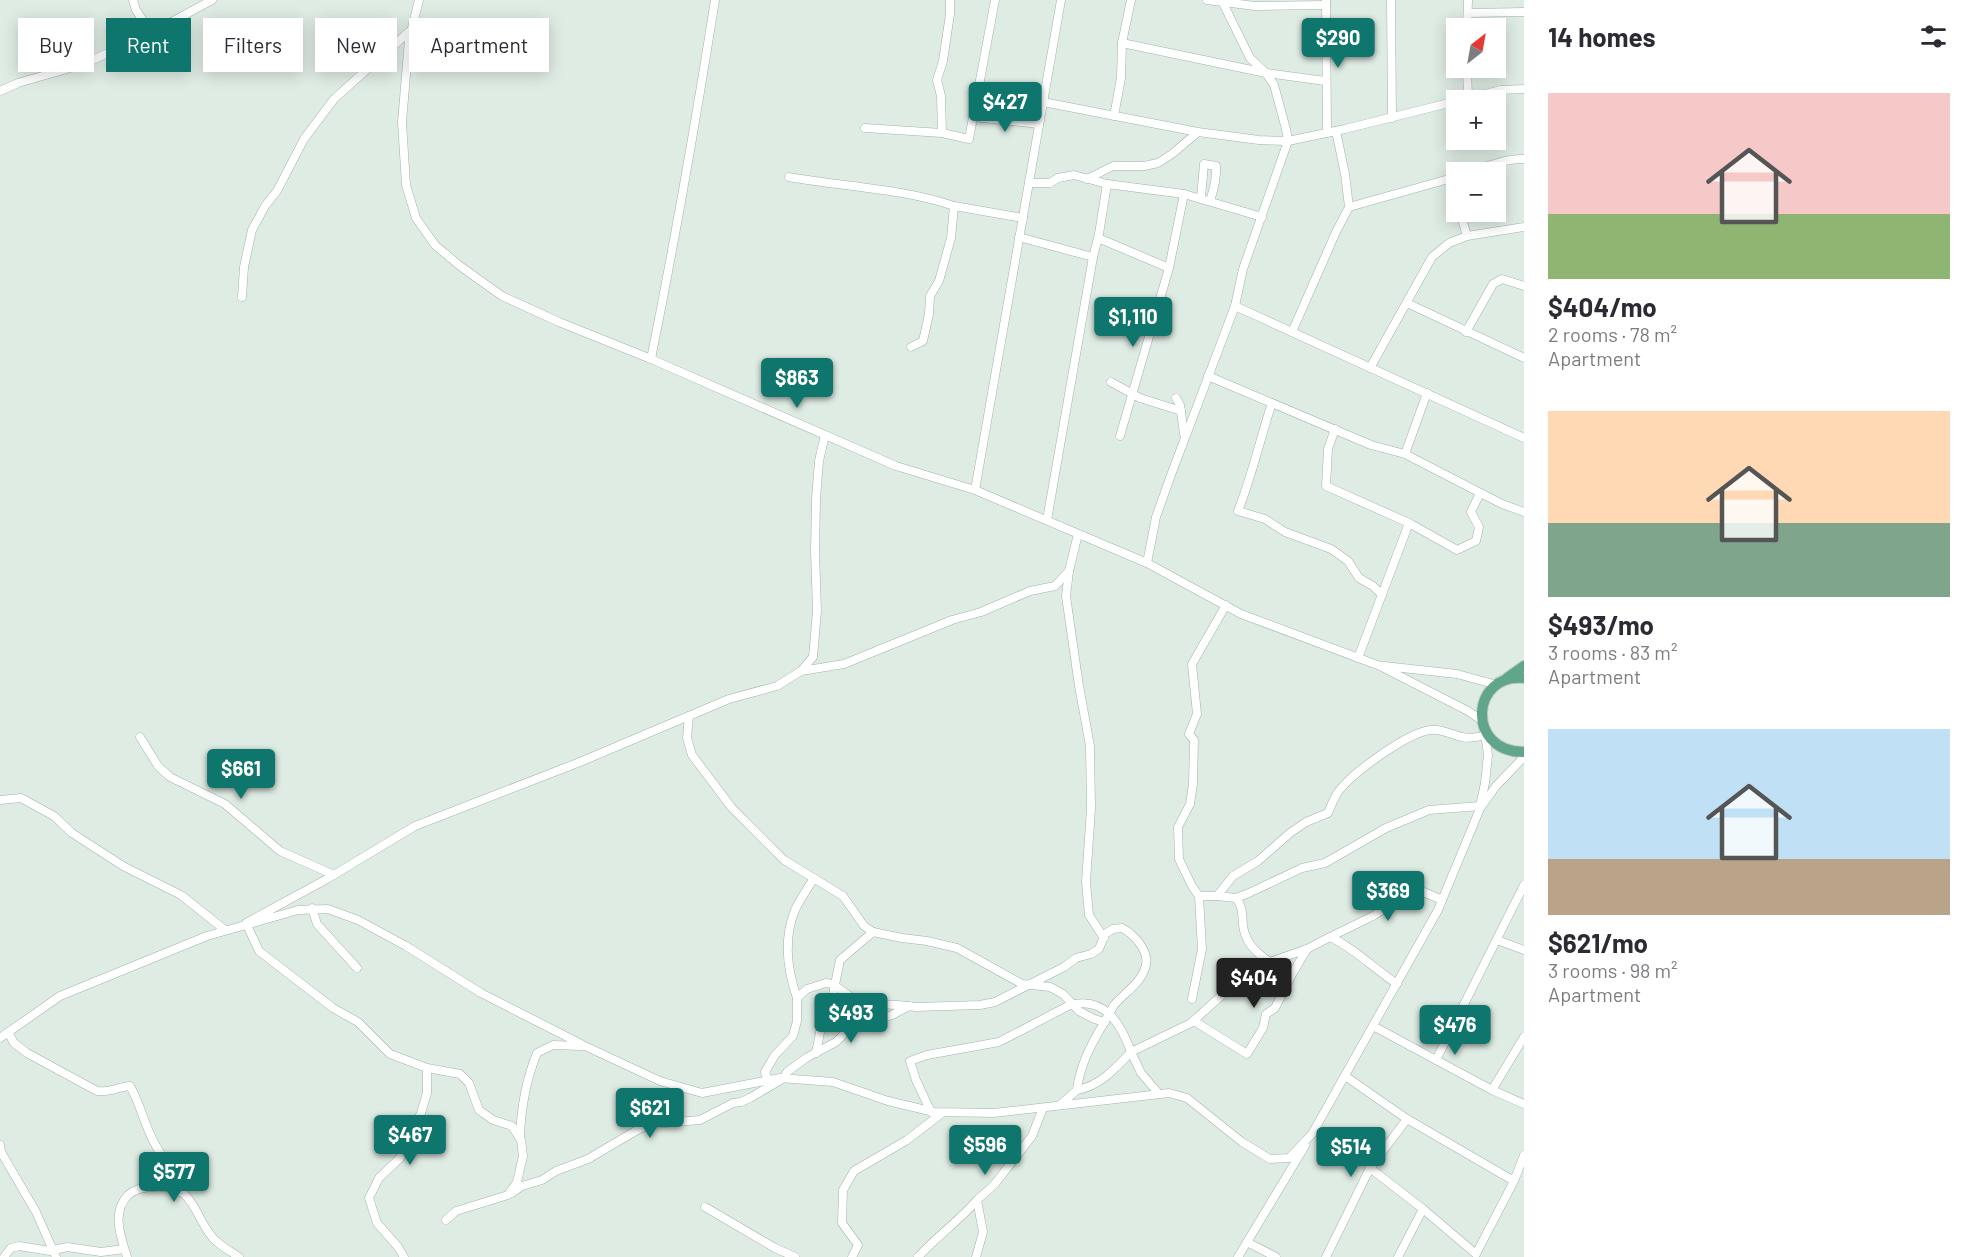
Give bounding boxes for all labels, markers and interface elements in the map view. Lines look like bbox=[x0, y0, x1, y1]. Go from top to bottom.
chip: Buy bbox=[18, 18, 94, 72]
chip: Rent bbox=[106, 18, 191, 72]
chip: Filters bbox=[203, 18, 303, 72]
chip: New bbox=[315, 18, 397, 72]
chip: Apartment bbox=[409, 18, 549, 72]
pin: $290 bbox=[1302, 18, 1374, 69]
north arrow bbox=[1446, 18, 1506, 78]
map controls bbox=[1446, 18, 1506, 222]
icon: filters bbox=[1917, 20, 1950, 53]
text: 14 homes bbox=[1548, 21, 1655, 52]
text: $290 bbox=[1316, 25, 1360, 49]
pin: $427 bbox=[969, 82, 1041, 133]
text: $427 bbox=[983, 89, 1027, 113]
button: + bbox=[1446, 90, 1506, 150]
icon: home bbox=[1695, 132, 1803, 240]
button: − bbox=[1446, 162, 1506, 222]
text: $404/mo bbox=[1548, 291, 1657, 322]
pin: $1,110 bbox=[1084, 297, 1182, 348]
text: $1,110 bbox=[1108, 304, 1158, 328]
text: 2 rooms · 78 m² bbox=[1548, 322, 1677, 346]
text: Apartment bbox=[1548, 346, 1641, 370]
pin: $863 bbox=[761, 358, 833, 409]
text: $863 bbox=[775, 365, 819, 389]
icon: home bbox=[1695, 450, 1803, 558]
text: $493/mo bbox=[1548, 609, 1654, 640]
text: 3 rooms · 83 m² bbox=[1548, 640, 1677, 664]
text: Apartment bbox=[1548, 664, 1641, 688]
pin: $661 bbox=[205, 749, 277, 800]
text: $661 bbox=[221, 756, 261, 780]
icon: home bbox=[1695, 768, 1803, 876]
pin: $369 bbox=[1352, 871, 1424, 922]
text: $369 bbox=[1366, 878, 1410, 902]
text: $621/mo bbox=[1548, 927, 1648, 958]
pin: $404 bbox=[1218, 958, 1290, 1009]
text: 3 rooms · 98 m² bbox=[1548, 958, 1678, 982]
text: $404 bbox=[1230, 965, 1278, 989]
text: Apartment bbox=[1548, 982, 1641, 1006]
pin: $493 bbox=[815, 993, 887, 1044]
text: $493 bbox=[829, 1000, 873, 1024]
pin: $476 bbox=[1419, 1005, 1491, 1056]
text: $476 bbox=[1434, 1012, 1476, 1036]
pin: $621 bbox=[614, 1088, 686, 1139]
text: $621 bbox=[630, 1095, 670, 1119]
pin: $467 bbox=[374, 1115, 446, 1166]
text: $467 bbox=[388, 1122, 432, 1146]
pin: $596 bbox=[949, 1125, 1021, 1176]
pin: $514 bbox=[1315, 1127, 1387, 1178]
text: $596 bbox=[963, 1132, 1007, 1156]
text: $514 bbox=[1330, 1134, 1372, 1158]
pin: $577 bbox=[138, 1152, 210, 1203]
text: $577 bbox=[153, 1159, 195, 1183]

